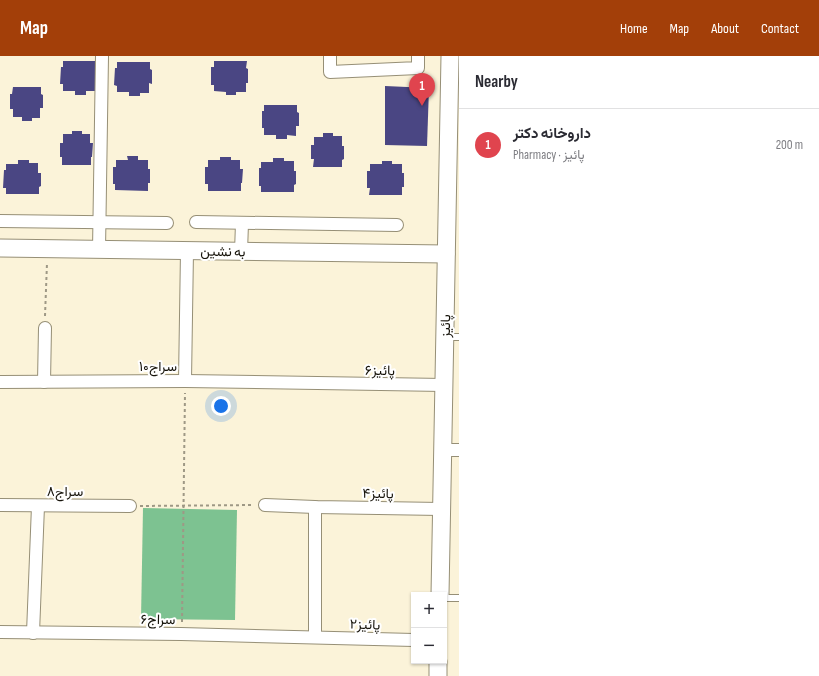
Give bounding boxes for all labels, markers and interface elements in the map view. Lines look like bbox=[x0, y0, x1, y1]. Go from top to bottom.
text: Map bbox=[20, 17, 48, 40]
text: Home bbox=[620, 20, 648, 37]
text: Map bbox=[670, 20, 689, 37]
text: About bbox=[711, 20, 739, 37]
text: Contact bbox=[761, 20, 799, 37]
text: Nearby bbox=[475, 72, 518, 92]
pin: 1 bbox=[409, 73, 435, 106]
text: داروخانه دکتر bbox=[513, 124, 591, 143]
text: 1 bbox=[485, 137, 491, 153]
text: 200 m bbox=[776, 137, 803, 153]
text: Pharmacy · پائیز bbox=[513, 147, 585, 163]
street label: به نشین bbox=[200, 243, 246, 260]
street label: پائیز bbox=[437, 314, 455, 339]
street label: سراج۱۰ bbox=[139, 358, 177, 377]
street label: پائیز۶ bbox=[365, 362, 395, 380]
your location bbox=[211, 396, 231, 416]
street label: سراج۸ bbox=[47, 483, 83, 502]
street label: پائیز۴ bbox=[362, 485, 394, 503]
map controls bbox=[411, 592, 447, 664]
button: + bbox=[411, 592, 447, 628]
street label: سراج۶ bbox=[140, 611, 176, 630]
street label: پائیز۲ bbox=[349, 615, 381, 635]
button: − bbox=[411, 628, 447, 664]

